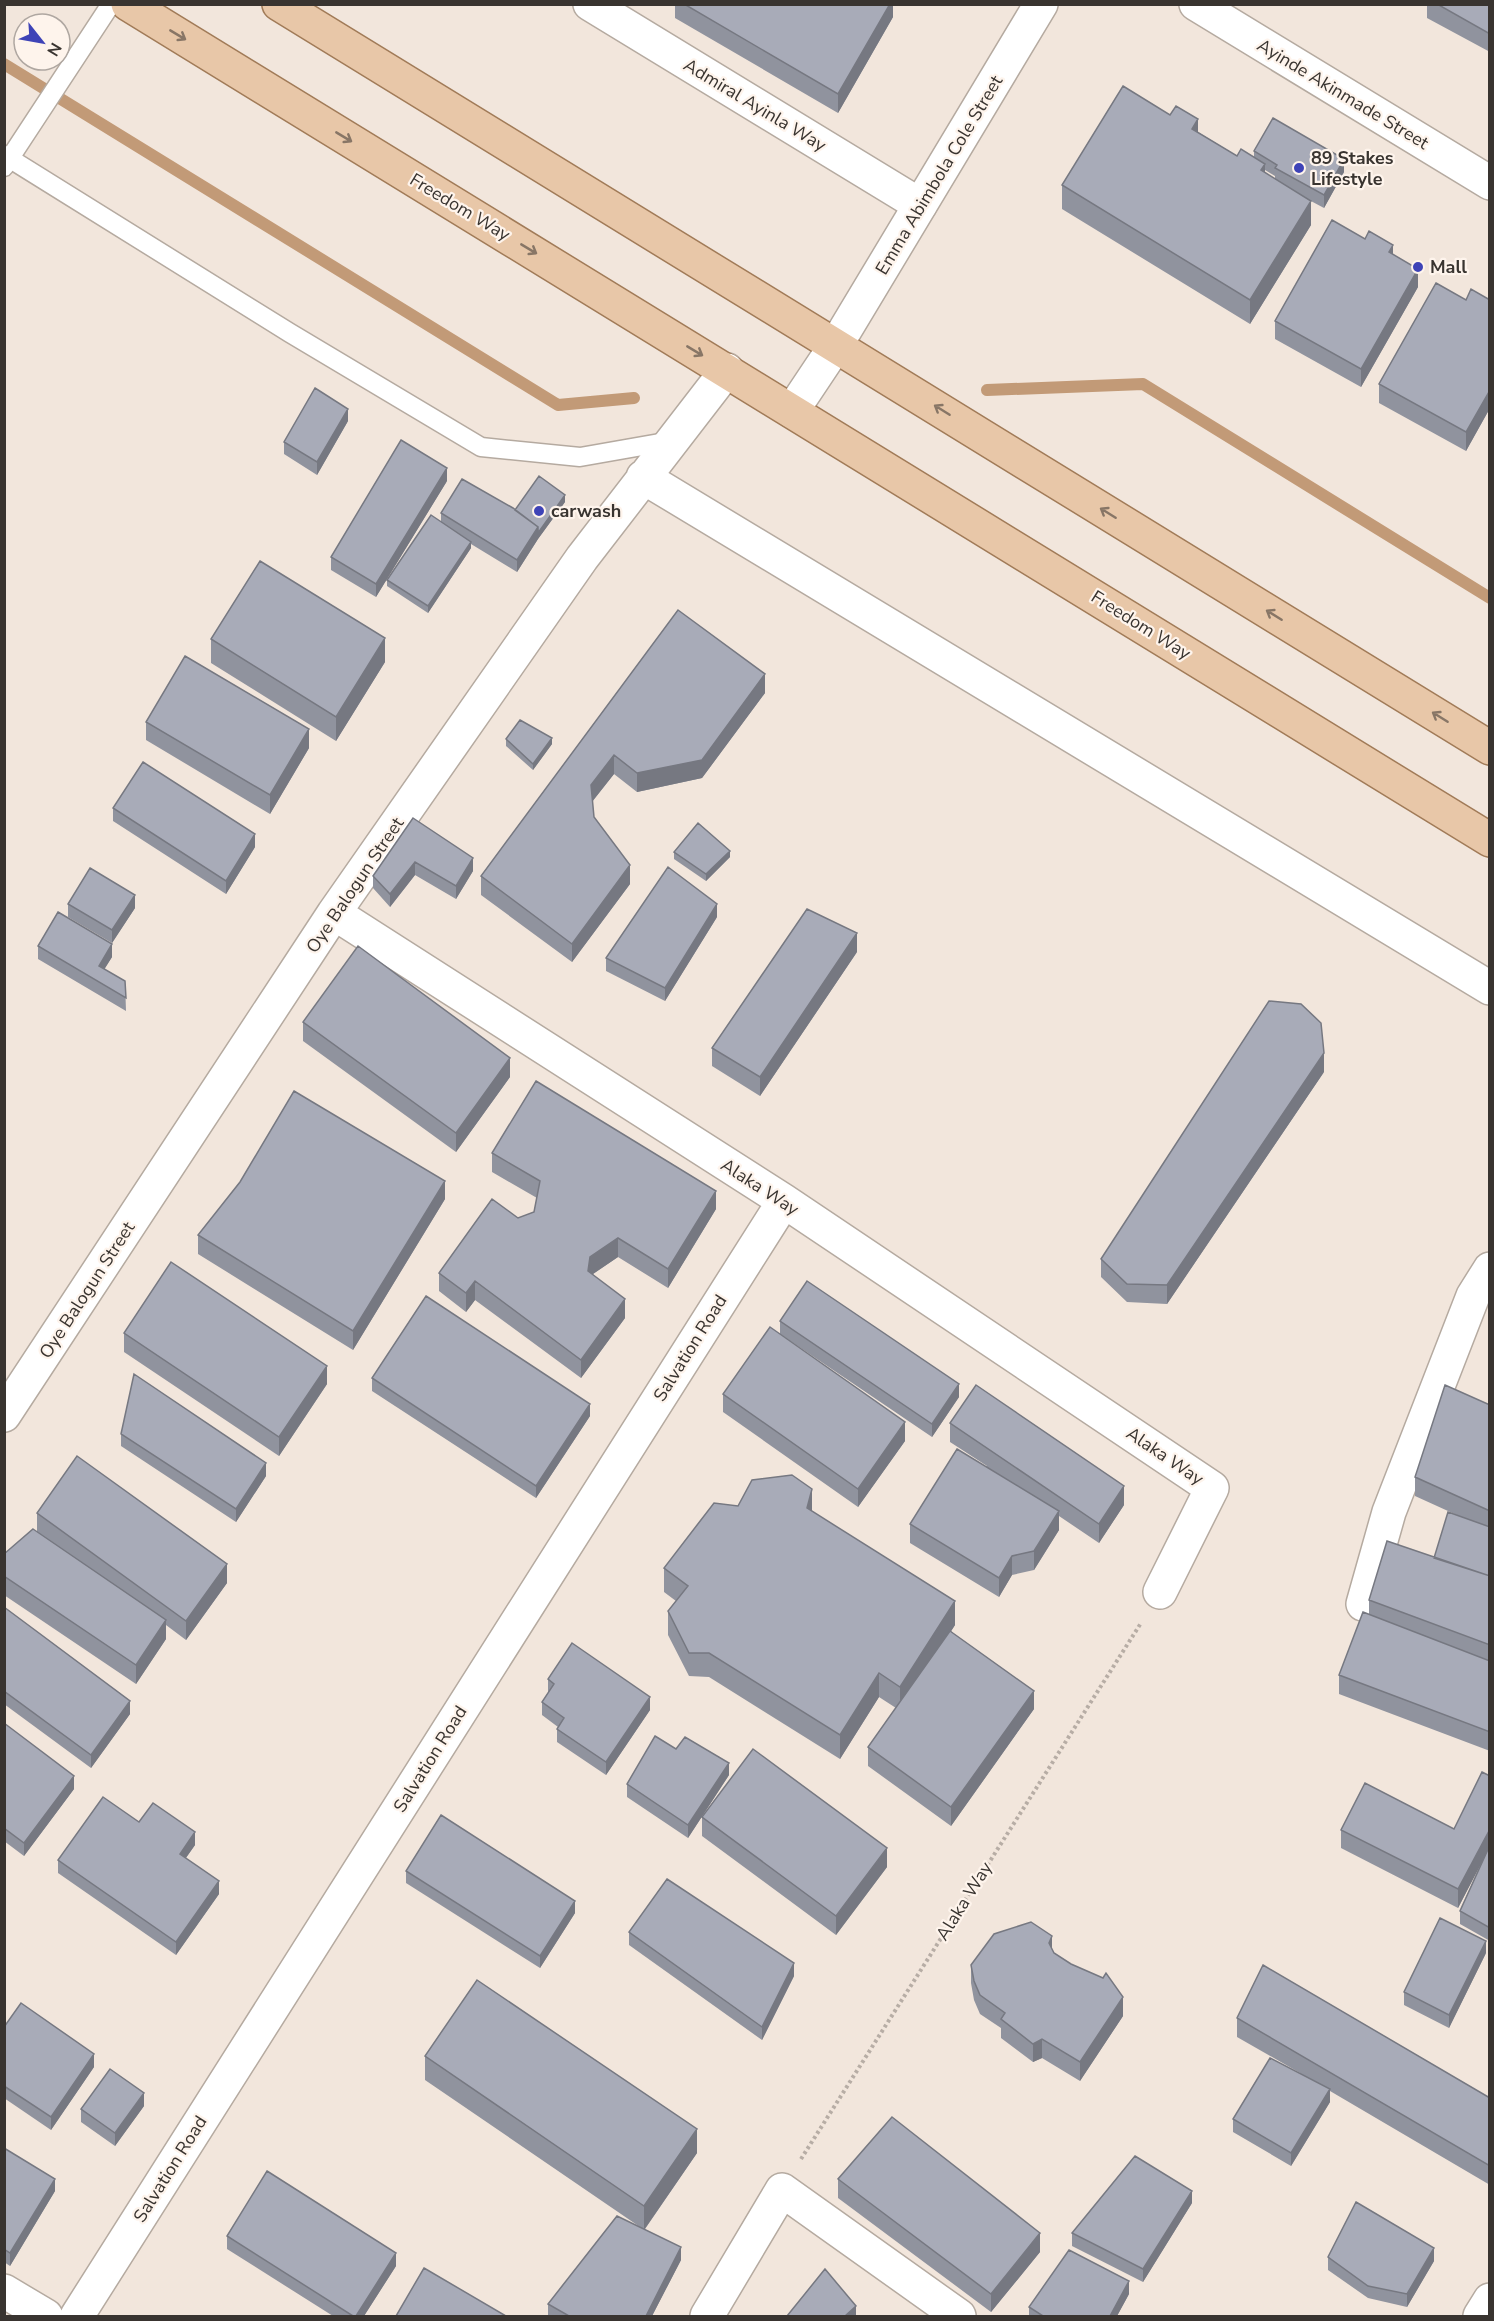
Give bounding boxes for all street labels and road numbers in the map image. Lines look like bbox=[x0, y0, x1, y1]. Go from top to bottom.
street label: Ayinde Akinmade Street bbox=[1253, 33, 1434, 155]
street label: Admiral Ayinla Way bbox=[679, 53, 831, 157]
street label: Emma Abimbola Cole Street bbox=[870, 70, 1009, 279]
street label: Freedom Way bbox=[405, 168, 515, 247]
street label: Freedom Way bbox=[1087, 585, 1196, 666]
street label: Oye Balogun Street bbox=[301, 812, 410, 957]
street label: Alaka Way bbox=[716, 1153, 804, 1222]
street label: Oye Balogun Street bbox=[34, 1216, 141, 1363]
street label: Salvation Road bbox=[648, 1290, 732, 1406]
street label: Alaka Way bbox=[1122, 1421, 1209, 1491]
street label: Salvation Road bbox=[388, 1701, 472, 1817]
street label: Alaka Way bbox=[930, 1856, 998, 1945]
street label: Salvation Road bbox=[128, 2111, 212, 2227]

